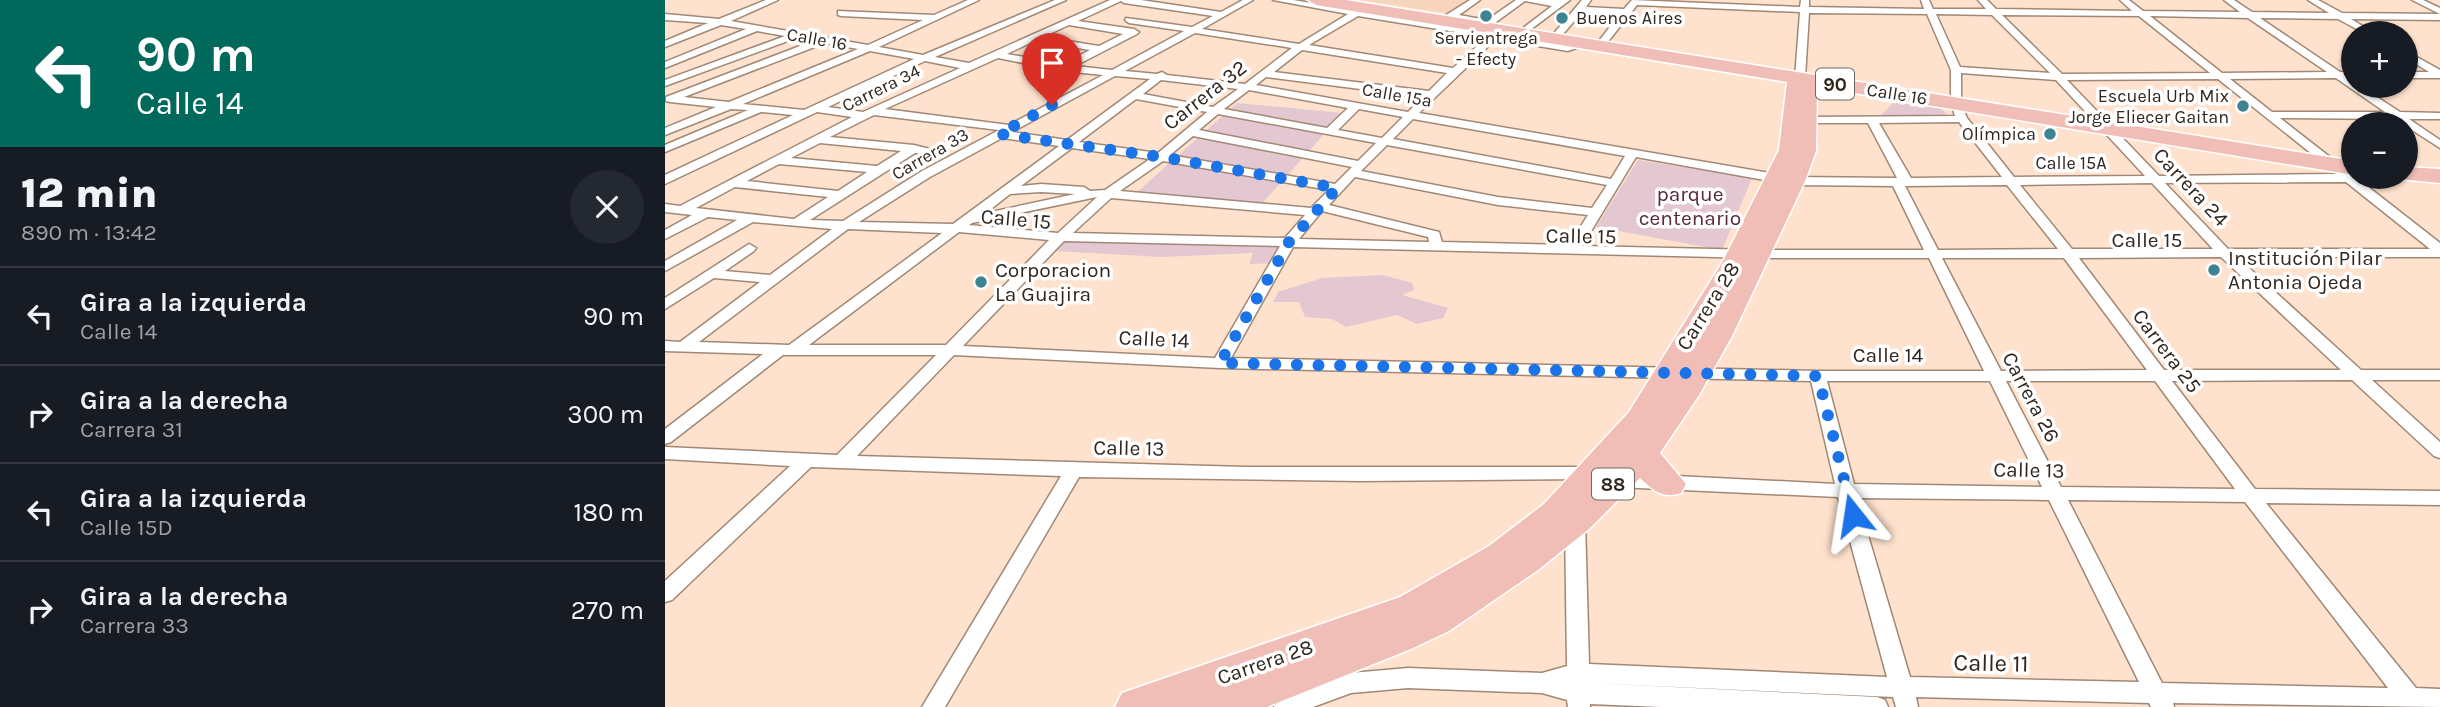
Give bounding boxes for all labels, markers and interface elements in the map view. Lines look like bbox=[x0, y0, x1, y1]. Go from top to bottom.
place label: Buenos Aires bbox=[1576, 7, 1683, 29]
marker: Servientrega - Efecty bbox=[1478, 8, 1494, 24]
marker: Buenos Aires bbox=[1554, 10, 1570, 26]
map controls bbox=[2341, 21, 2418, 189]
button: + bbox=[2341, 21, 2418, 98]
street label: Calle 16 bbox=[785, 23, 849, 55]
text: 90 m bbox=[136, 26, 256, 83]
place label: Servientrega - Efecty bbox=[1434, 27, 1538, 70]
icon: left bbox=[21, 28, 112, 119]
pin bbox=[1022, 33, 1082, 105]
icon: arrive bbox=[1033, 44, 1071, 82]
street label: Carrera 32 bbox=[1159, 55, 1251, 135]
street label: Carrera 34 bbox=[838, 60, 924, 116]
road number: 90 bbox=[1816, 68, 1854, 100]
street label: Calle 15a bbox=[1360, 78, 1434, 112]
street label: Calle 16 bbox=[1865, 78, 1929, 110]
text: Calle 14 bbox=[136, 85, 244, 122]
place label: Escuela Urb Mix Jorge Eliecer Gaitan bbox=[2069, 85, 2229, 128]
marker: Escuela Urb Mix Jorge Eliecer Gaitan bbox=[2235, 98, 2251, 114]
button: − bbox=[2341, 112, 2418, 189]
street label: Carrera 33 bbox=[888, 123, 972, 185]
place label: Olímpica bbox=[1962, 123, 2036, 145]
marker: Olímpica bbox=[2042, 126, 2058, 142]
street label: Carrera 24 bbox=[2149, 143, 2234, 231]
street label: Calle 15A bbox=[2036, 152, 2107, 174]
text: 12 min bbox=[21, 168, 158, 218]
button: close bbox=[570, 170, 644, 244]
park label: parque centenario bbox=[1639, 182, 1741, 230]
street label: Calle 15 bbox=[980, 204, 1052, 234]
text: 890 m · 13:42 bbox=[21, 219, 157, 246]
street label: Calle 15 bbox=[1545, 223, 1617, 249]
street label: Calle 15 bbox=[2112, 228, 2182, 252]
place label: Institución Pilar Antonia Ojeda bbox=[2228, 246, 2382, 294]
street label: Carrera 28 bbox=[1671, 257, 1745, 355]
place label: Corporacion La Guajira bbox=[995, 258, 1111, 306]
marker: Institución Pilar Antonia Ojeda bbox=[2206, 262, 2222, 278]
marker: Corporacion La Guajira bbox=[973, 274, 989, 290]
text: Gira a la izquierda bbox=[80, 287, 307, 318]
icon: left bbox=[21, 297, 59, 335]
text: 90 m bbox=[583, 301, 644, 332]
street label: Carrera 25 bbox=[2128, 304, 2206, 398]
text: Calle 14 bbox=[80, 318, 157, 345]
street label: Calle 14 bbox=[1118, 325, 1190, 353]
street label: Calle 14 bbox=[1853, 343, 1924, 367]
street label: Carrera 26 bbox=[1997, 348, 2065, 446]
text: Gira a la derecha bbox=[80, 385, 289, 416]
icon: right bbox=[21, 395, 59, 433]
text: 300 m bbox=[567, 399, 644, 430]
text: Carrera 31 bbox=[80, 416, 183, 443]
street label: Calle 13 bbox=[1093, 435, 1165, 461]
street label: Calle 13 bbox=[1993, 457, 2065, 483]
road number: 88 bbox=[1592, 468, 1634, 499]
position arrow bbox=[1816, 478, 1890, 552]
text: Gira a la izquierda bbox=[80, 483, 307, 514]
icon: left bbox=[21, 493, 59, 531]
text: 180 m bbox=[574, 497, 644, 528]
text: Calle 15D bbox=[80, 514, 173, 541]
text: Gira a la derecha bbox=[80, 581, 289, 612]
icon: right bbox=[21, 591, 59, 629]
text: 270 m bbox=[571, 595, 644, 626]
text: Carrera 33 bbox=[80, 612, 189, 639]
street label: Carrera 28 bbox=[1214, 634, 1316, 690]
street label: Calle 11 bbox=[1953, 648, 2029, 678]

